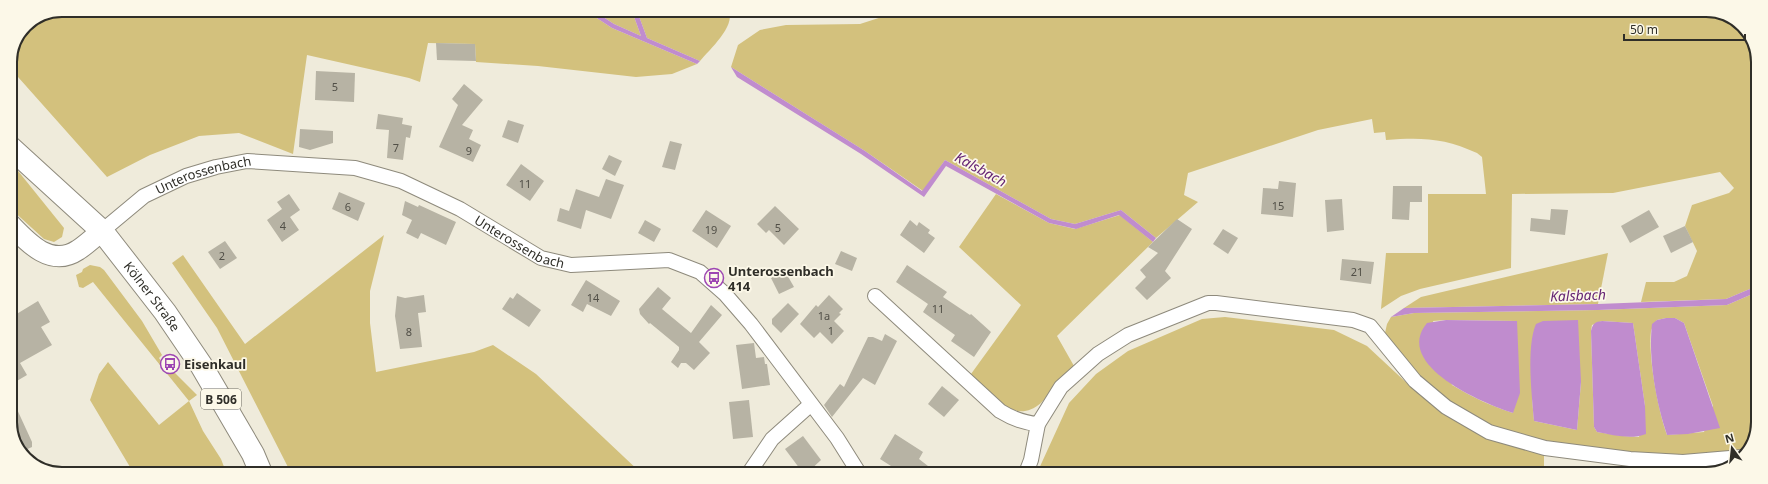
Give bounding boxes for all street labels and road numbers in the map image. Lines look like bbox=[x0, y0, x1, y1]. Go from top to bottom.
street label: Unterossenbach bbox=[152, 151, 253, 198]
street label: Unterossenbach bbox=[471, 211, 566, 272]
street label: Kölner Straße bbox=[120, 258, 184, 335]
road number: B 506 bbox=[201, 389, 241, 409]

